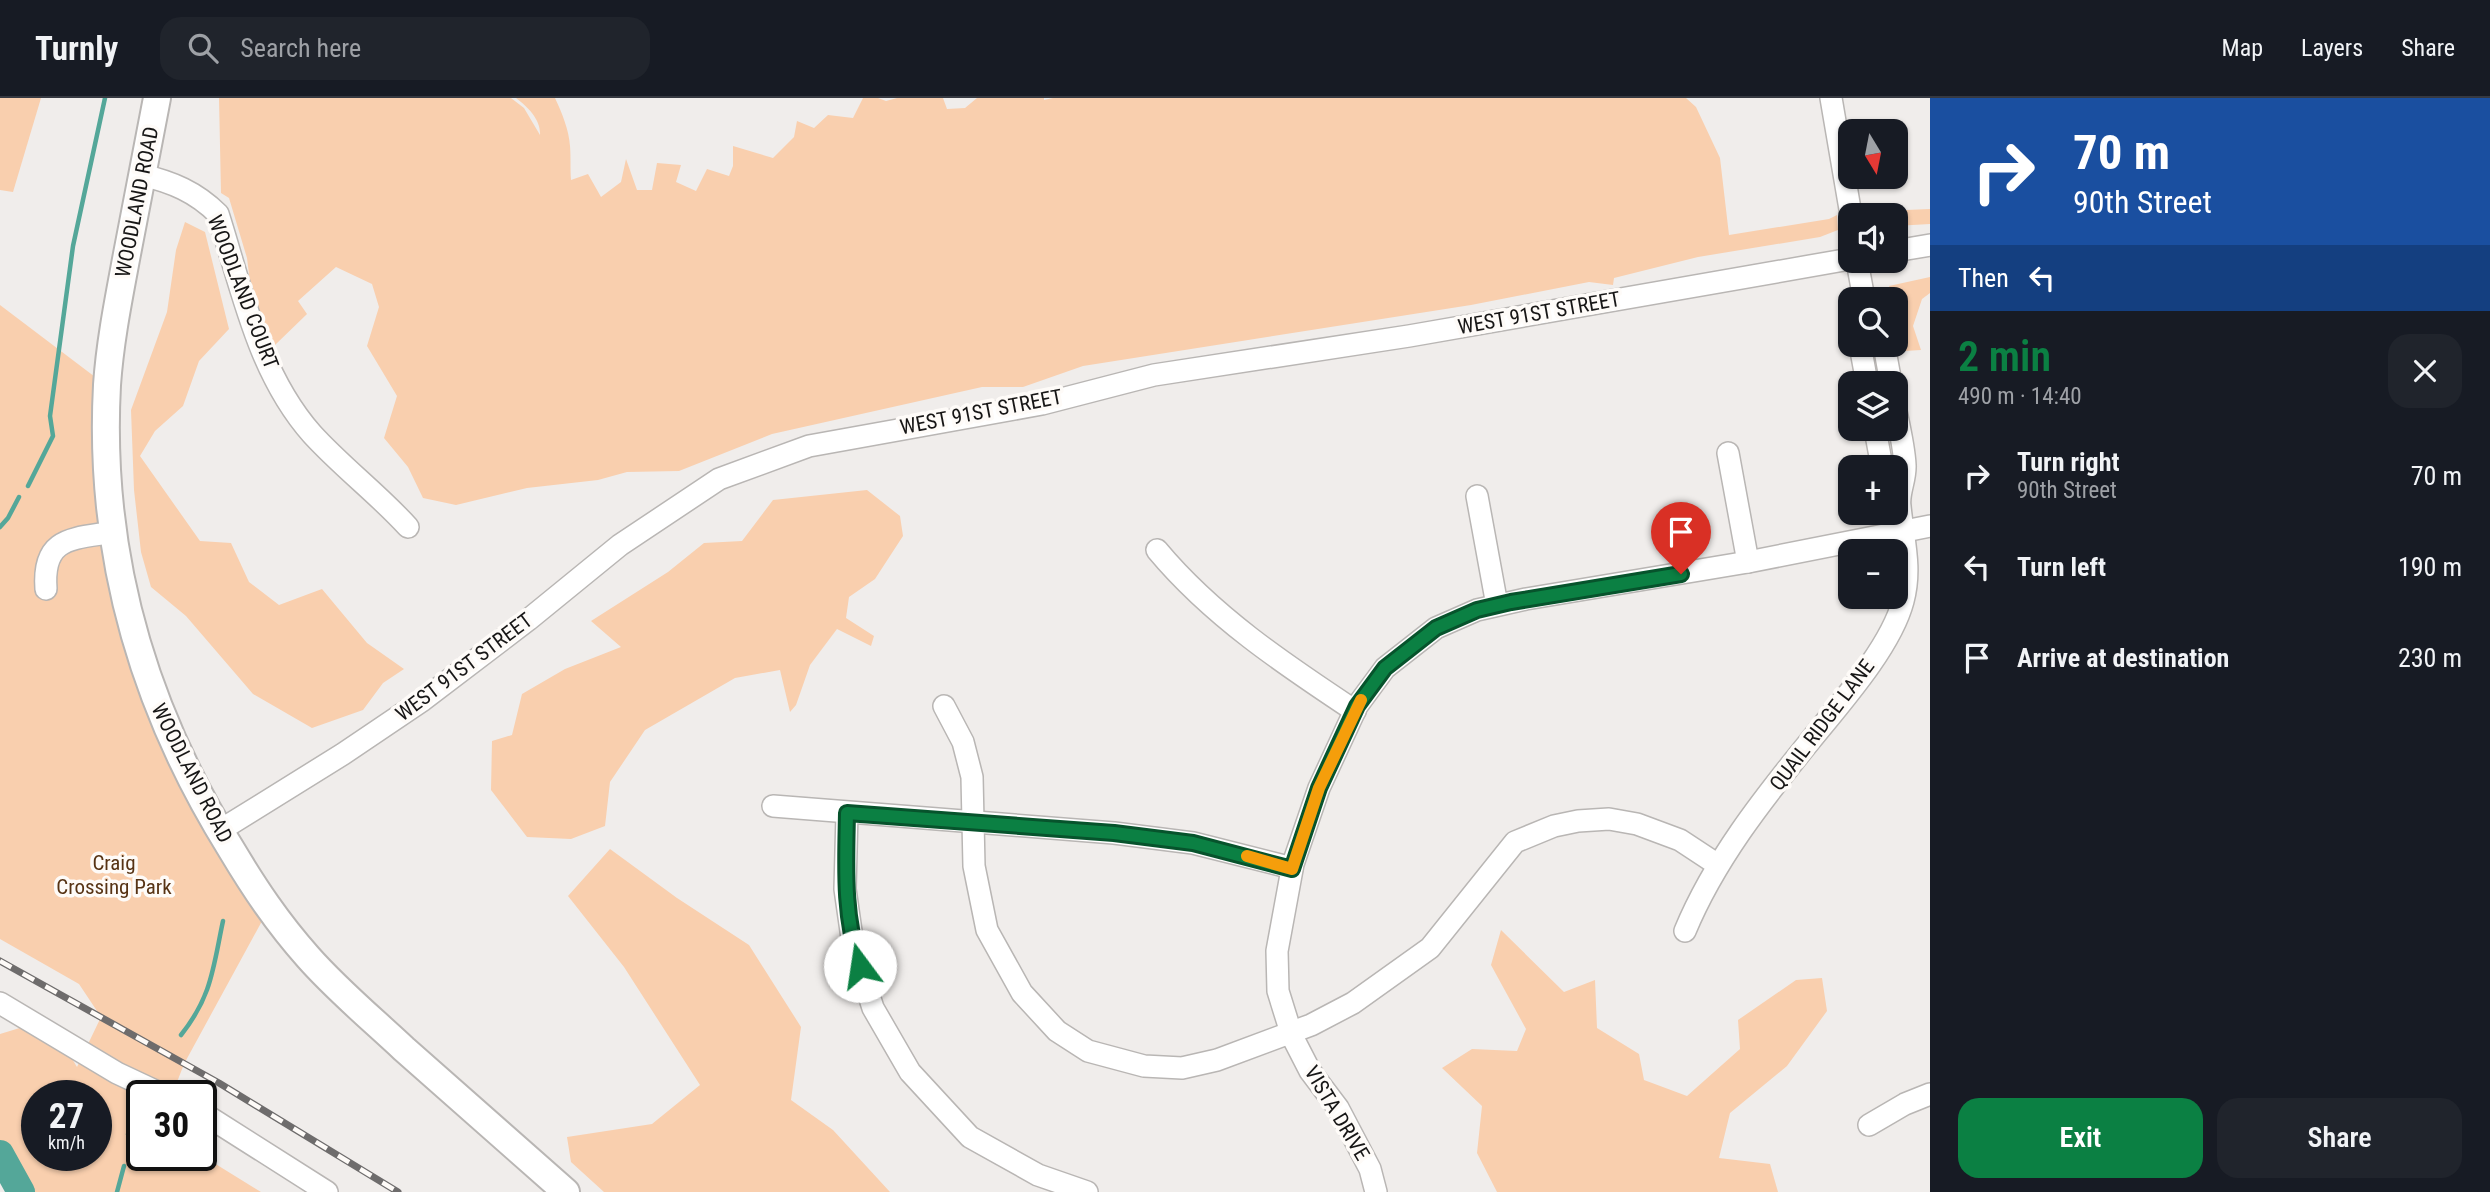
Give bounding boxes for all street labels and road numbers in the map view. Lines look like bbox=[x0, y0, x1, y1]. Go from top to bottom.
street label: WOODLAND ROAD bbox=[111, 125, 163, 279]
street label: WOODLAND COURT bbox=[203, 212, 283, 372]
street label: WEST 91ST STREET bbox=[1456, 287, 1622, 339]
street label: WEST 91ST STREET bbox=[898, 385, 1064, 439]
street label: WEST 91ST STREET bbox=[391, 608, 537, 726]
street label: QUAIL RIDGE LANE bbox=[1765, 655, 1879, 795]
street label: WOODLAND ROAD bbox=[147, 699, 237, 847]
street label: VISTA DRIVE bbox=[1300, 1062, 1374, 1164]

